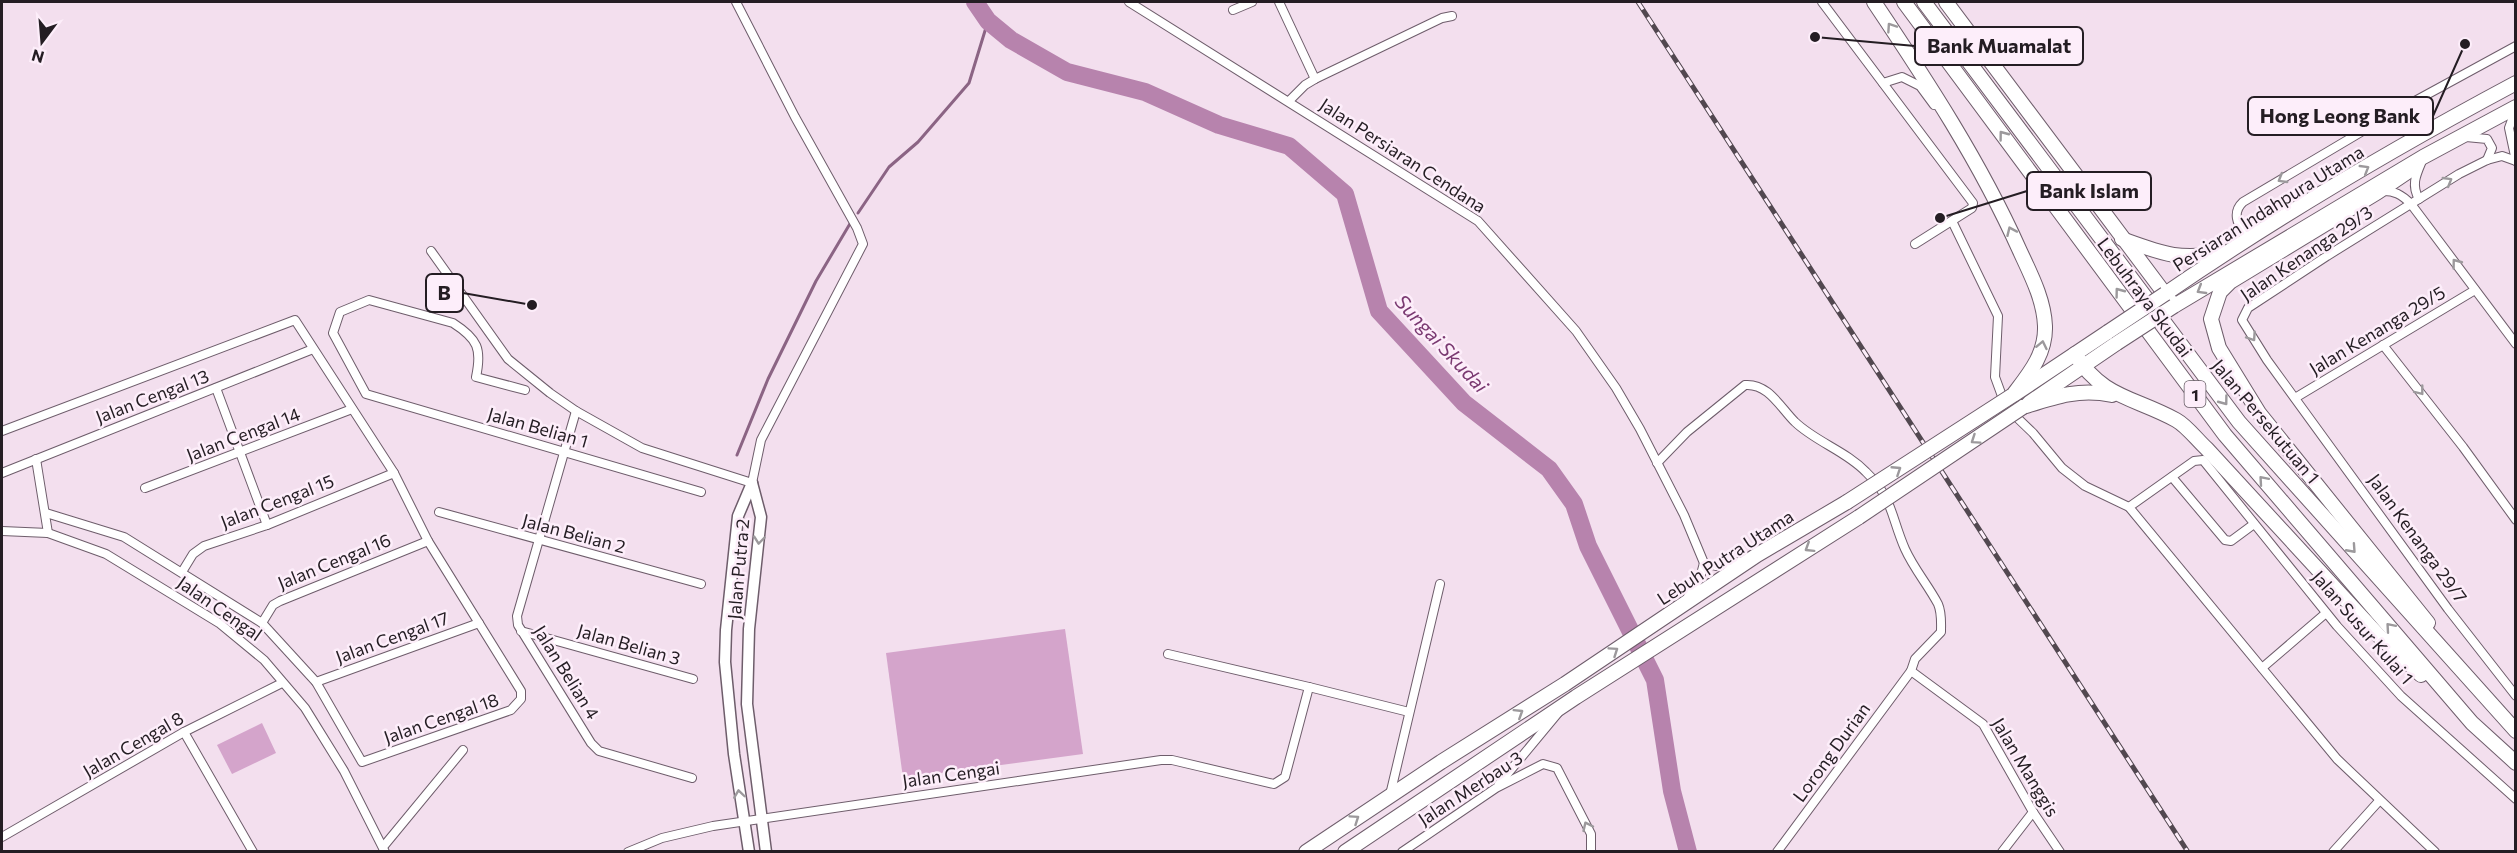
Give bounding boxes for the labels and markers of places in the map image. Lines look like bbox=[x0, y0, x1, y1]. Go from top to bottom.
callout: Bank Muamalat bbox=[1915, 27, 2083, 65]
callout: Hong Leong Bank bbox=[2248, 97, 2433, 135]
callout: Bank Islam bbox=[2027, 172, 2151, 210]
callout: B bbox=[426, 274, 463, 312]

